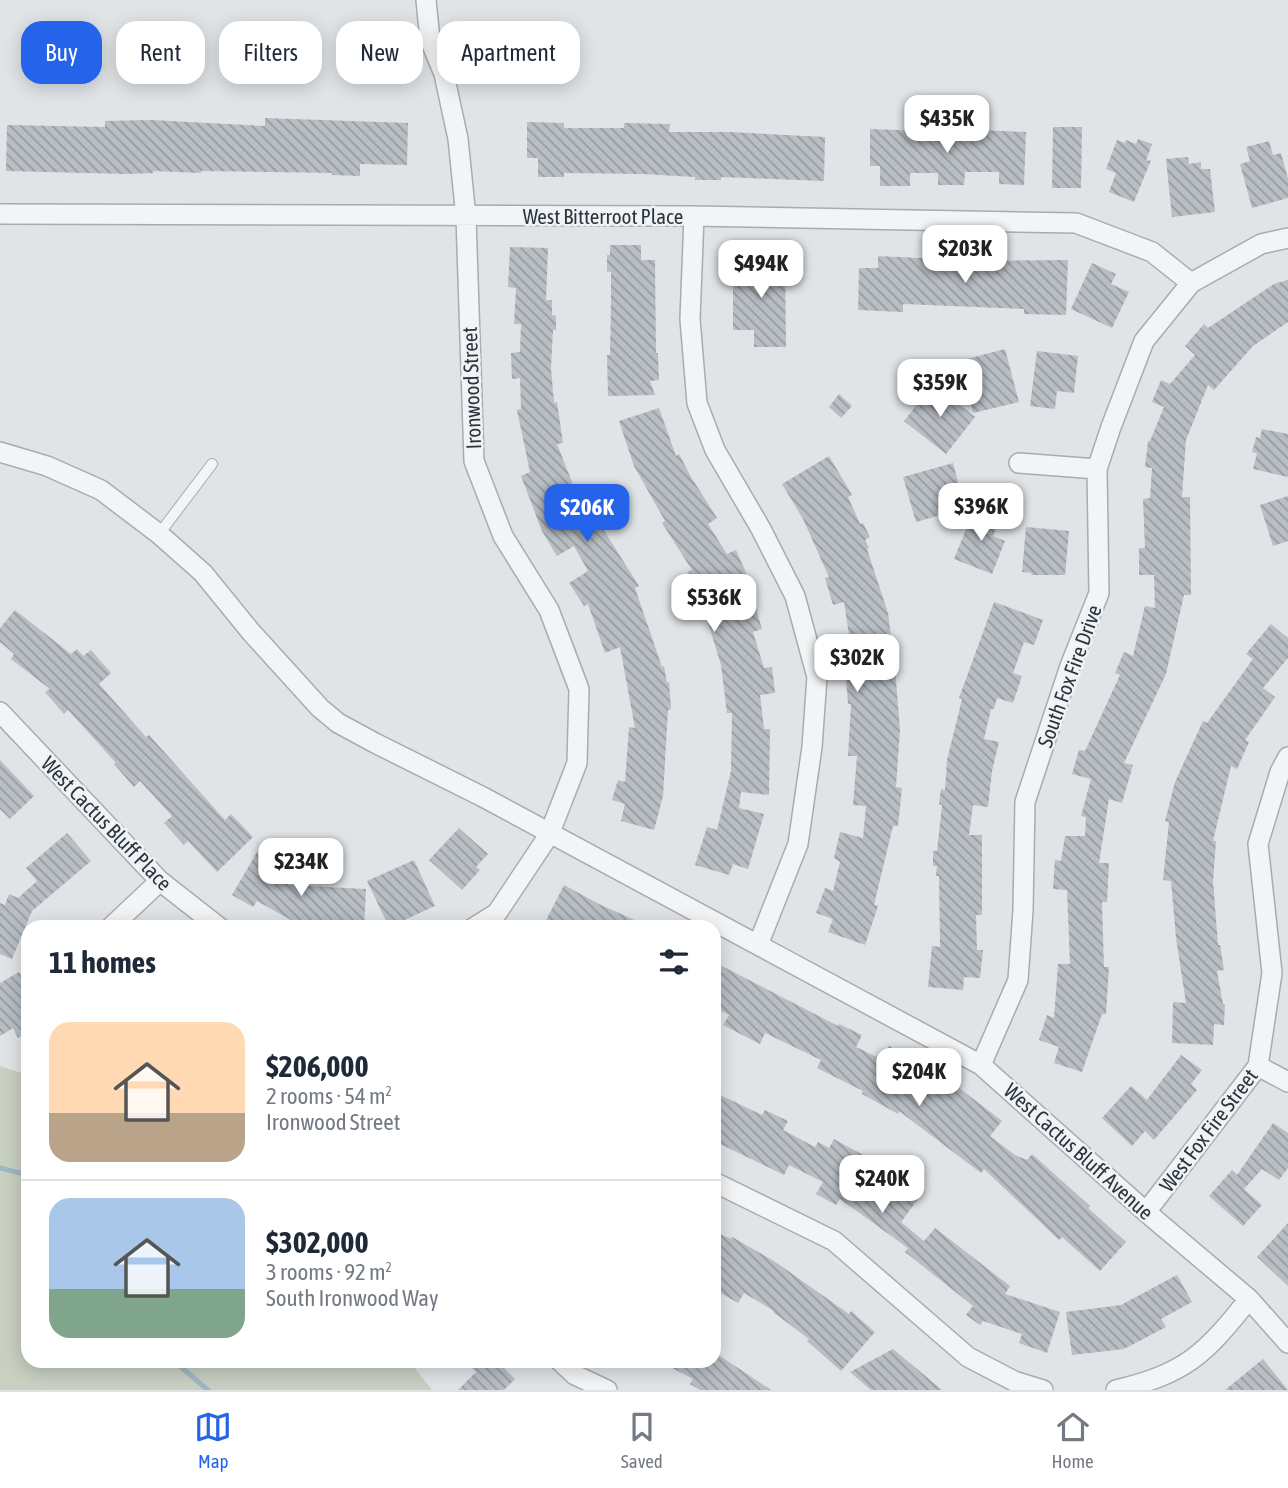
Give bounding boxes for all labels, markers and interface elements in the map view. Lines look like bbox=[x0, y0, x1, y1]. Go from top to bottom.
chip: Buy bbox=[21, 21, 102, 84]
chip: Rent bbox=[116, 21, 205, 84]
chip: Filters bbox=[219, 21, 322, 84]
chip: New bbox=[336, 21, 423, 84]
chip: Apartment bbox=[437, 21, 580, 84]
pin: $435K bbox=[898, 96, 996, 155]
text: $435K bbox=[920, 105, 974, 131]
street label: West Bitterroot Place bbox=[523, 204, 683, 228]
pin: $203K bbox=[916, 226, 1014, 285]
text: $203K bbox=[938, 235, 992, 261]
pin: $494K bbox=[712, 240, 810, 300]
text: $494K bbox=[734, 250, 788, 276]
street label: Ironwood Street bbox=[457, 326, 485, 450]
pin: $359K bbox=[891, 360, 989, 419]
text: $359K bbox=[913, 369, 967, 395]
pin: $206K bbox=[538, 484, 636, 544]
pin: $396K bbox=[932, 484, 1030, 543]
text: $396K bbox=[954, 493, 1008, 519]
text: $206K bbox=[560, 494, 614, 520]
pin: $536K bbox=[665, 574, 763, 634]
text: $536K bbox=[687, 584, 741, 610]
street label: South Fox Fire Drive bbox=[1032, 602, 1106, 750]
pin: $302K bbox=[808, 634, 906, 694]
text: $302K bbox=[830, 644, 884, 670]
street label: West Cactus Bluff Place bbox=[37, 751, 177, 895]
pin: $234K bbox=[252, 838, 350, 898]
text: $234K bbox=[274, 848, 328, 874]
icon: filters bbox=[655, 943, 693, 981]
text: 11 homes bbox=[49, 945, 156, 979]
pin: $204K bbox=[870, 1048, 968, 1108]
text: $206,000 bbox=[266, 1049, 369, 1083]
icon: home bbox=[105, 1050, 189, 1134]
text: $204K bbox=[892, 1058, 946, 1084]
street label: West Fox Fire Street bbox=[1154, 1064, 1262, 1196]
street label: West Cactus Bluff Avenue bbox=[1000, 1078, 1158, 1224]
text: 2 rooms · 54 m² bbox=[266, 1083, 392, 1109]
text: Ironwood Street bbox=[266, 1109, 400, 1135]
pin: $240K bbox=[833, 1156, 931, 1215]
text: $240K bbox=[855, 1165, 909, 1191]
text: $302,000 bbox=[266, 1225, 369, 1259]
icon: home bbox=[105, 1226, 189, 1310]
text: 3 rooms · 92 m² bbox=[266, 1259, 392, 1285]
text: South Ironwood Way bbox=[266, 1285, 438, 1311]
tab: Map bbox=[194, 1408, 232, 1472]
tab: Saved bbox=[621, 1408, 663, 1472]
tab: Home bbox=[1051, 1408, 1094, 1472]

